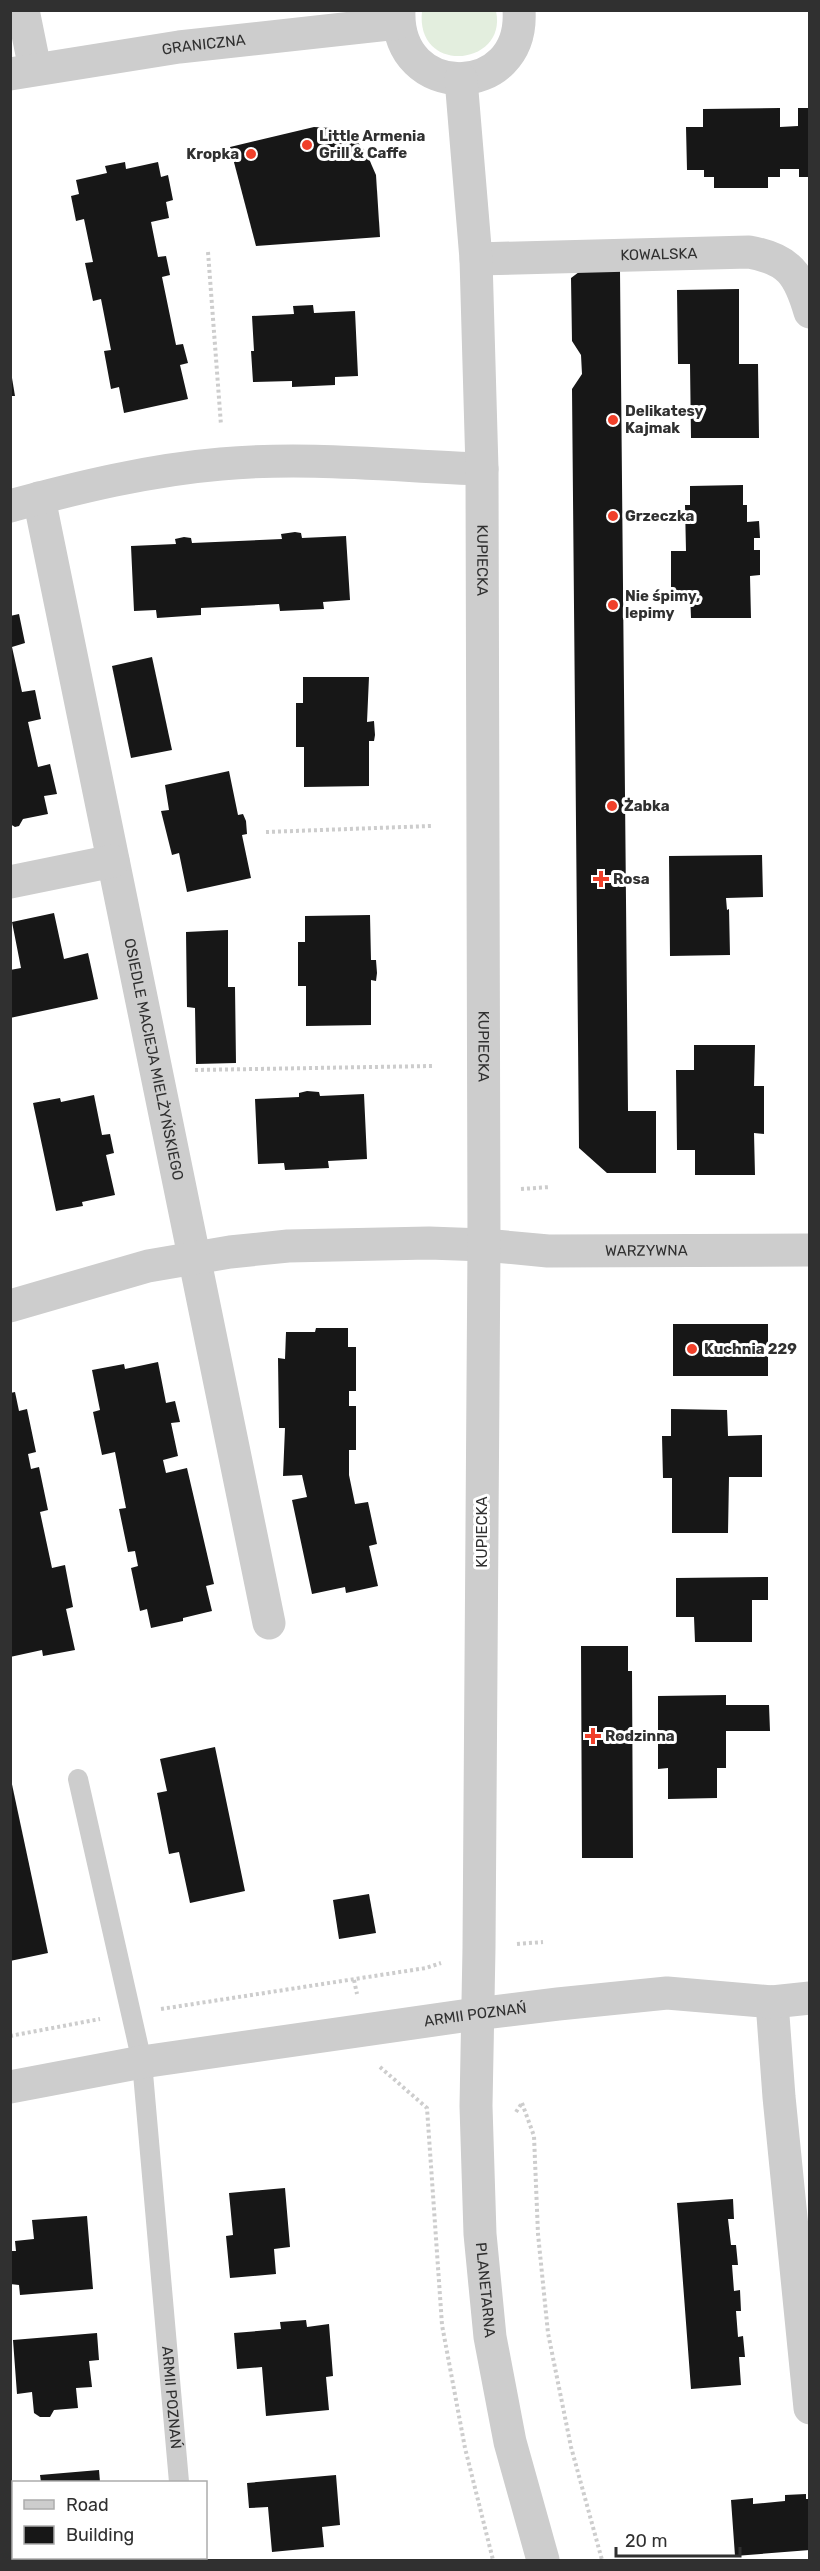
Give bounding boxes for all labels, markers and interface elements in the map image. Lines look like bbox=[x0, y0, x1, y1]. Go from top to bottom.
street label: GRANICZNA bbox=[161, 31, 247, 59]
place label: Little Armenia Grill & Caffe bbox=[319, 127, 425, 162]
marker: Little Armenia Grill & Caffe bbox=[300, 138, 314, 152]
place label: Kropka bbox=[186, 145, 239, 163]
marker: Kropka bbox=[244, 147, 258, 161]
street label: KOWALSKA bbox=[620, 244, 698, 264]
place label: Delikatesy Kajmak bbox=[625, 402, 704, 437]
marker: Delikatesy Kajmak bbox=[606, 413, 620, 427]
place label: Grzeczka bbox=[625, 507, 694, 525]
marker: Grzeczka bbox=[606, 509, 620, 523]
street label: KUPIECKA bbox=[473, 525, 491, 596]
place label: Nie śpimy, lepimy bbox=[625, 587, 700, 622]
marker: Nie śpimy, lepimy bbox=[606, 598, 620, 612]
place label: Żabka bbox=[624, 797, 670, 815]
marker: Żabka bbox=[605, 799, 619, 813]
place label: Rosa bbox=[613, 870, 650, 888]
marker: Rosa bbox=[594, 872, 608, 886]
street label: OSIEDLE MACIEJA MIELŻYŃSKIEGO bbox=[120, 937, 187, 1182]
street label: KUPIECKA bbox=[474, 1011, 493, 1082]
street label: WARZYWNA bbox=[605, 1241, 688, 1260]
place label: Kuchnia 229 bbox=[704, 1340, 797, 1358]
marker: Kuchnia 229 bbox=[685, 1342, 699, 1356]
street label: KUPIECKA bbox=[473, 1496, 491, 1568]
place label: Rodzinna bbox=[605, 1727, 675, 1745]
marker: Rodzinna bbox=[586, 1729, 600, 1743]
street label: ARMII POZNAŃ bbox=[423, 1999, 528, 2030]
street label: PLANETARNA bbox=[472, 2241, 499, 2338]
street label: ARMII POZNAŃ bbox=[158, 2345, 185, 2450]
legend bbox=[12, 2481, 207, 2559]
text: Road bbox=[66, 2494, 109, 2516]
scale bar bbox=[616, 2520, 740, 2558]
text: Building bbox=[66, 2524, 134, 2546]
text: 20 m bbox=[625, 2530, 667, 2552]

